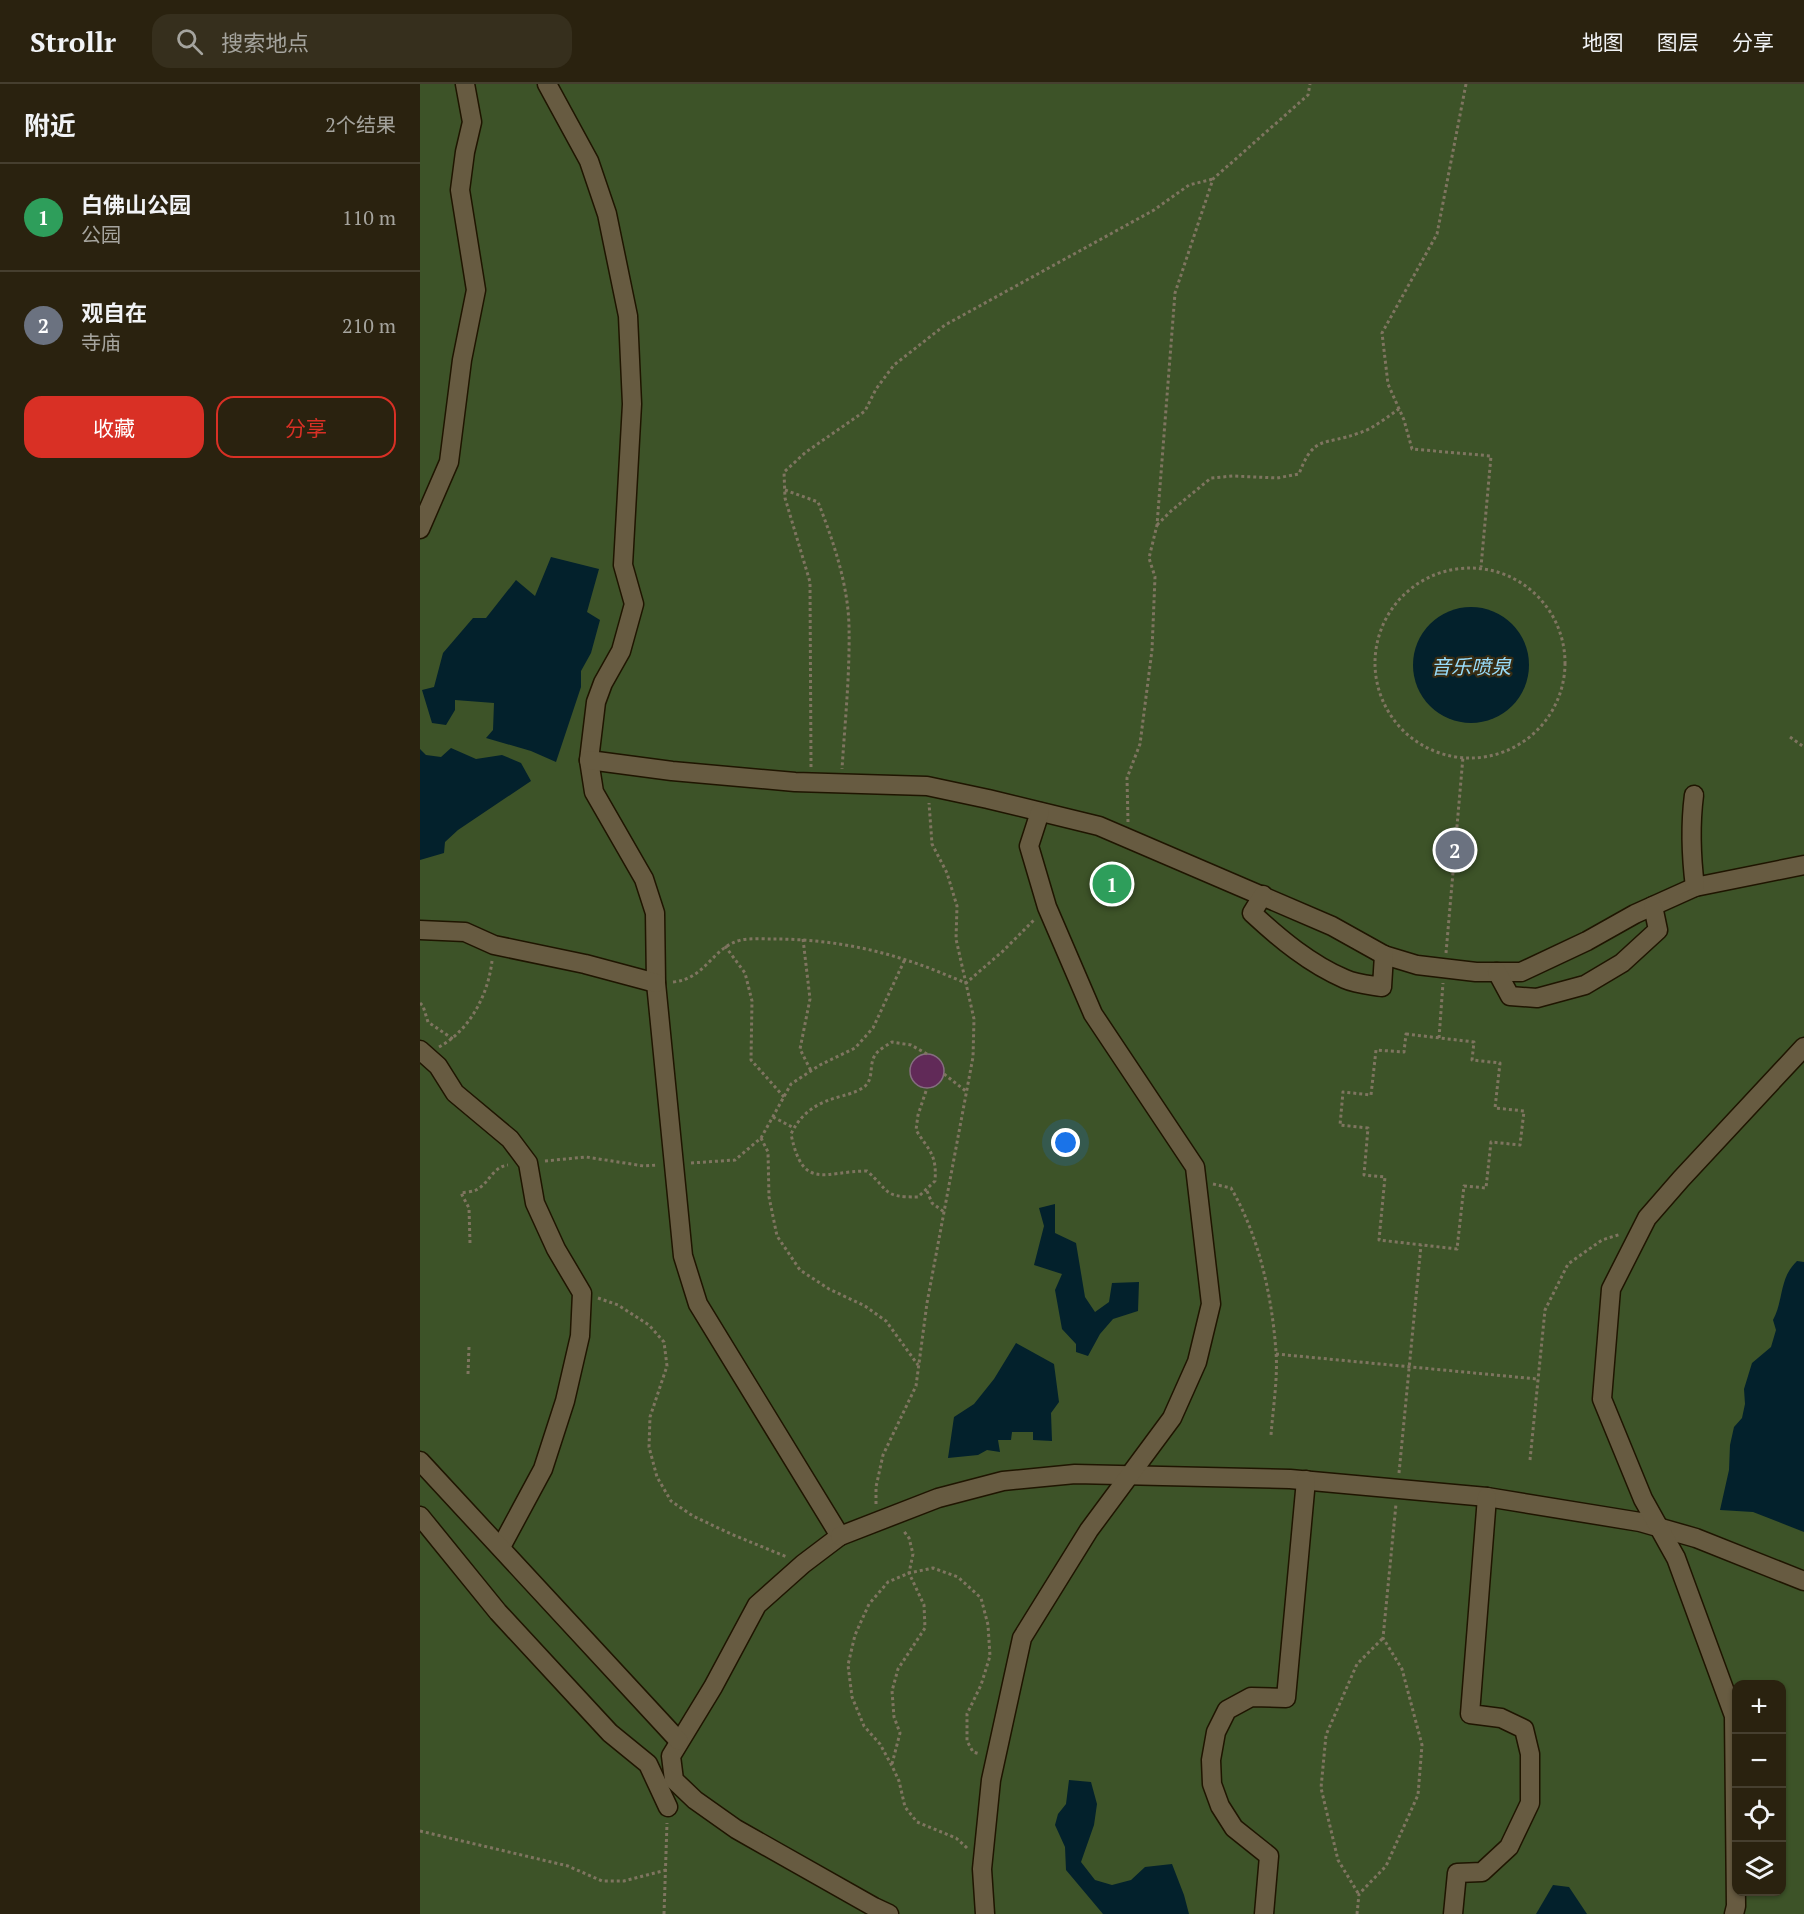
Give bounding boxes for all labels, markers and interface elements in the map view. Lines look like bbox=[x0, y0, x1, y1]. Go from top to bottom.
search box bbox=[152, 14, 572, 68]
text: Strollr bbox=[30, 23, 116, 60]
icon: search bbox=[173, 25, 206, 58]
text: 搜索地点 bbox=[221, 28, 309, 57]
text: 地图 bbox=[1582, 28, 1624, 56]
text: 图层 bbox=[1657, 28, 1699, 56]
text: 分享 bbox=[1732, 28, 1774, 56]
text: 附近 bbox=[24, 108, 76, 142]
text: 2个结果 bbox=[325, 111, 396, 138]
text: 白佛山公园 bbox=[81, 190, 191, 219]
text: 1 bbox=[38, 204, 49, 231]
text: 110 m bbox=[342, 204, 396, 231]
text: 公园 bbox=[81, 221, 121, 248]
text: 观自在 bbox=[81, 298, 147, 327]
text: 2 bbox=[38, 312, 49, 339]
text: 210 m bbox=[342, 312, 396, 339]
text: 寺庙 bbox=[81, 329, 121, 356]
button: 收藏 bbox=[24, 396, 204, 458]
button: 分享 bbox=[216, 396, 396, 458]
water label: 音乐喷泉 bbox=[1431, 653, 1512, 680]
pin: 2 bbox=[1436, 828, 1474, 873]
pin: 1 bbox=[1092, 862, 1132, 906]
your location bbox=[1051, 1128, 1080, 1157]
map controls bbox=[1732, 1680, 1786, 1896]
button: + bbox=[1732, 1680, 1786, 1734]
button: − bbox=[1732, 1734, 1786, 1788]
button: locate bbox=[1732, 1788, 1786, 1842]
button: layers bbox=[1732, 1842, 1786, 1896]

